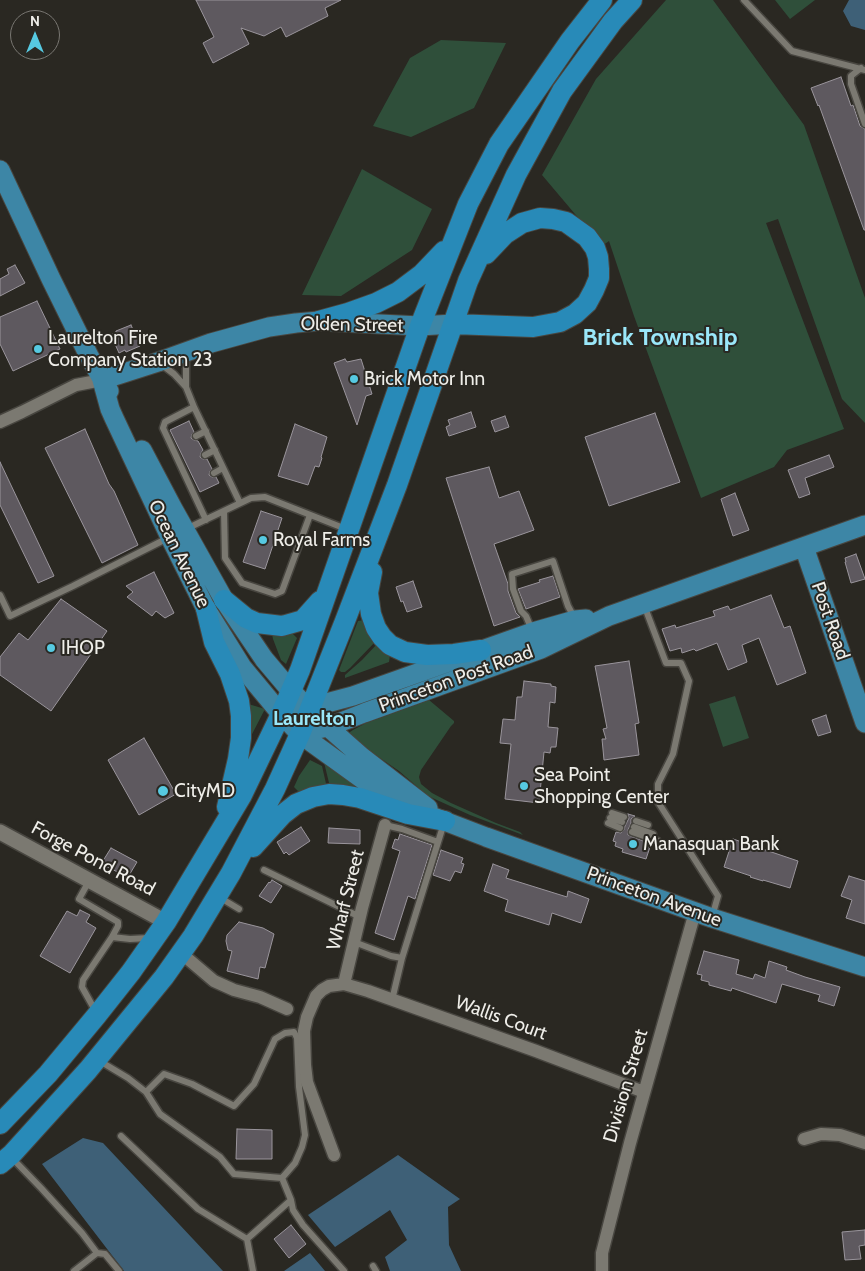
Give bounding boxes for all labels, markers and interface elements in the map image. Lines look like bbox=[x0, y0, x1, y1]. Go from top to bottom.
north arrow bbox=[10, 10, 60, 60]
text: N bbox=[30, 12, 40, 30]
street label: Olden Street bbox=[300, 313, 404, 337]
district label: Brick Township bbox=[582, 324, 738, 352]
place label: Laurelton Fire Company Station 23 bbox=[48, 327, 213, 371]
marker: Laurelton Fire Company Station 23 bbox=[32, 343, 44, 355]
place label: Brick Motor Inn bbox=[364, 368, 485, 390]
marker: Brick Motor Inn bbox=[348, 373, 360, 385]
street label: Ocean Avenue bbox=[143, 496, 215, 612]
place label: Royal Farms bbox=[273, 529, 370, 551]
marker: Royal Farms bbox=[257, 534, 269, 546]
street label: Post Road bbox=[806, 579, 854, 663]
place label: IHOP bbox=[61, 637, 105, 659]
street label: Princeton Post Road bbox=[376, 641, 536, 717]
marker: IHOP bbox=[45, 642, 57, 654]
district label: Laurelton bbox=[273, 707, 355, 731]
place label: Sea Point Shopping Center bbox=[534, 764, 669, 808]
place label: CityMD bbox=[174, 780, 235, 802]
marker: Sea Point Shopping Center bbox=[518, 780, 530, 792]
marker: CityMD bbox=[156, 784, 170, 798]
street label: Forge Pond Road bbox=[27, 817, 159, 901]
place label: Manasquan Bank bbox=[643, 833, 779, 855]
marker: Manasquan Bank bbox=[627, 838, 639, 850]
street label: Wharf Street bbox=[323, 847, 369, 953]
street label: Princeton Avenue bbox=[584, 862, 724, 932]
street label: Wallis Court bbox=[452, 991, 550, 1045]
street label: Division Street bbox=[599, 1027, 653, 1145]

